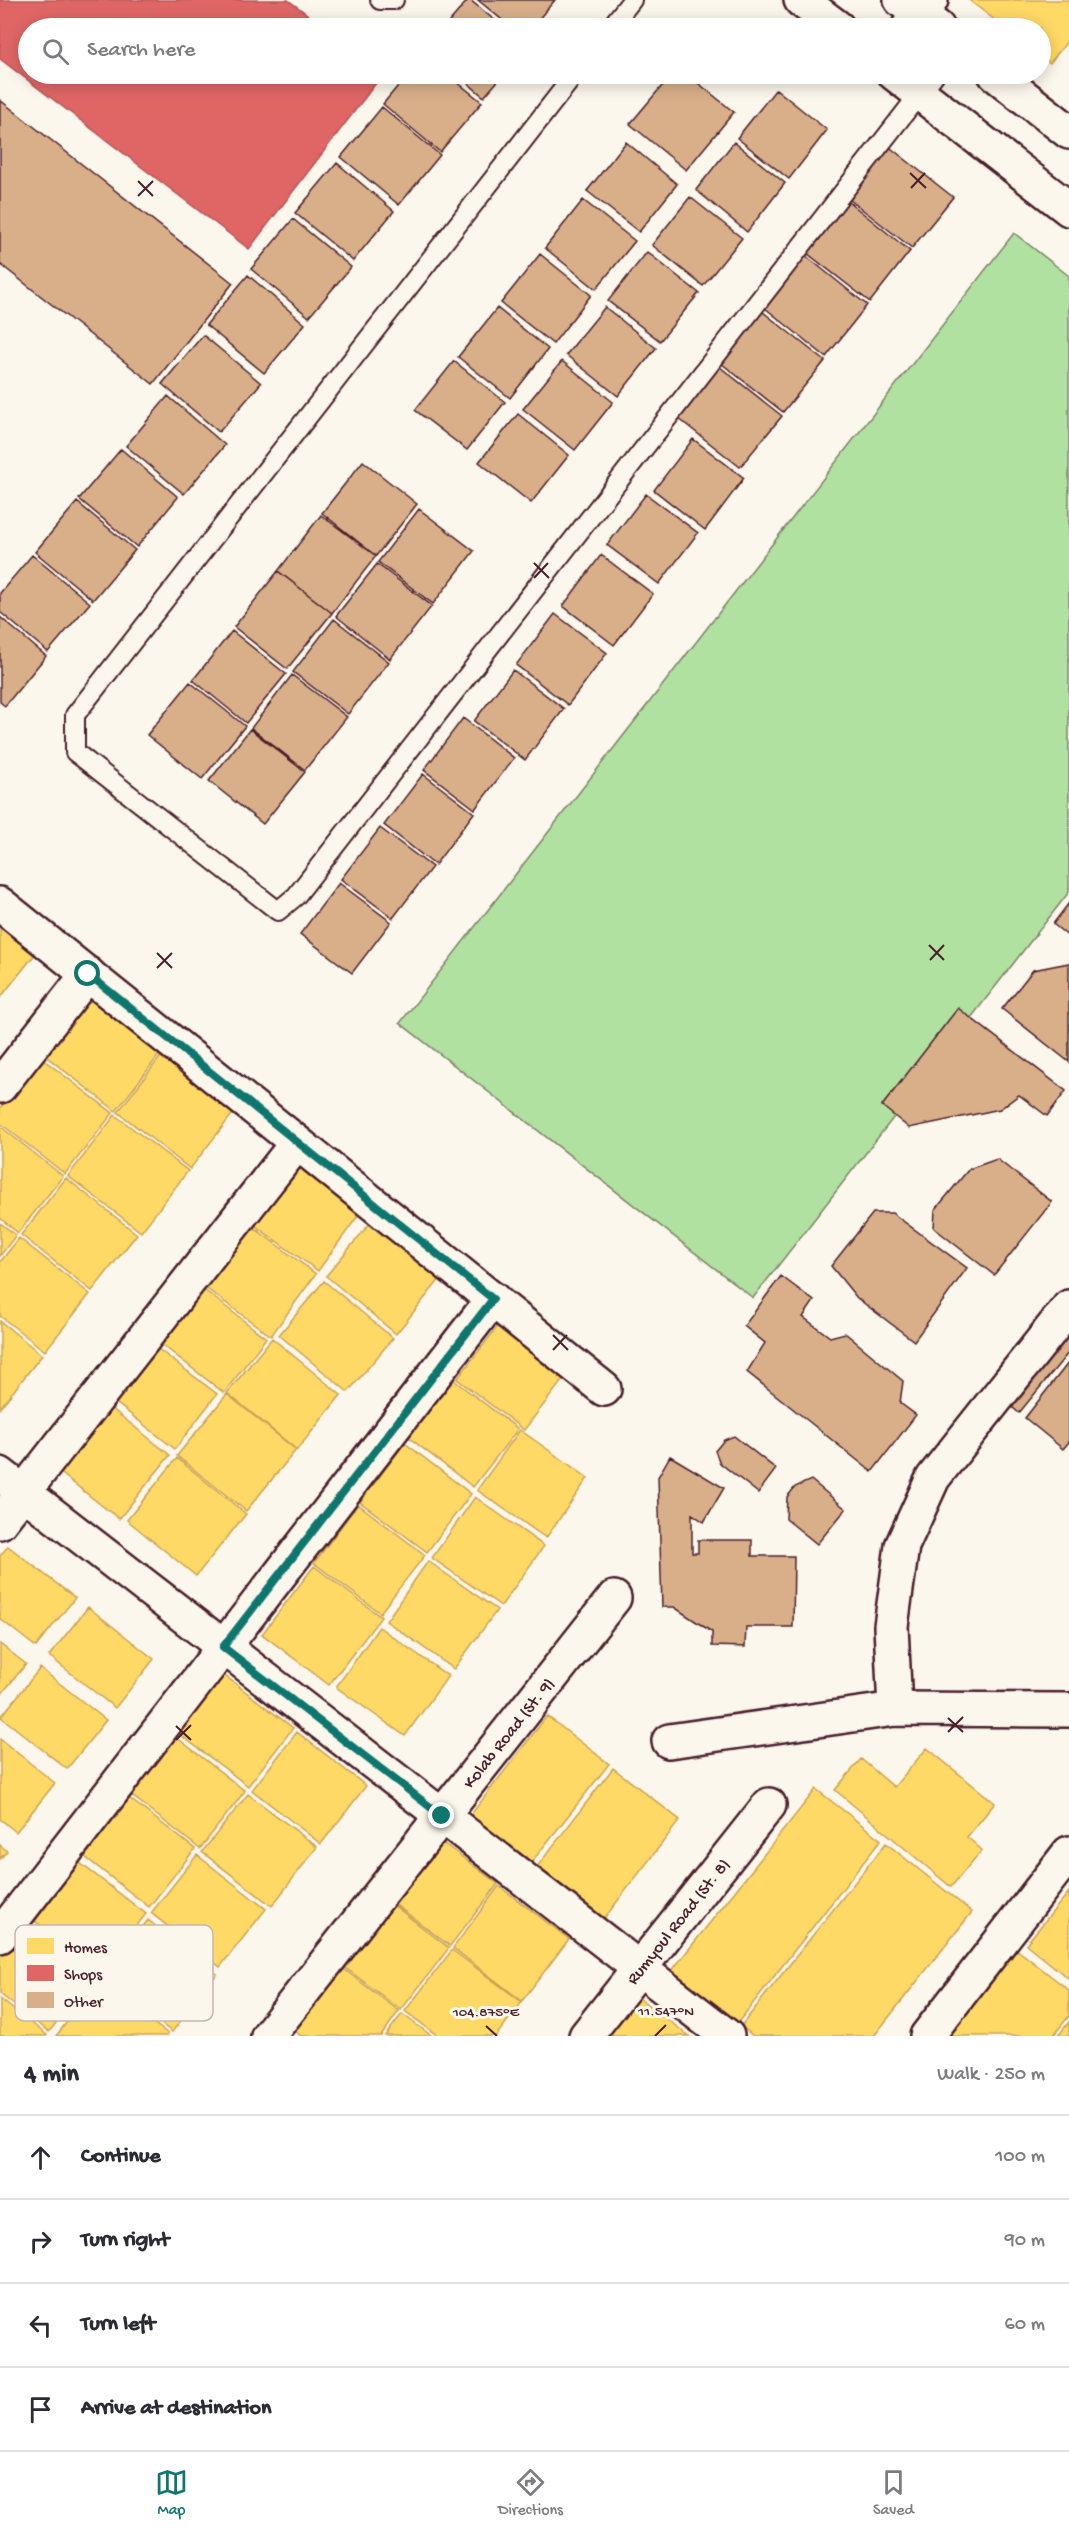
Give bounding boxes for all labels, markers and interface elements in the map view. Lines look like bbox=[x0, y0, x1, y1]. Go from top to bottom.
search box bbox=[18, 18, 1051, 84]
icon: search bbox=[39, 35, 72, 68]
text: Search here bbox=[87, 38, 195, 64]
route start bbox=[74, 960, 100, 986]
street label: Kolab Road (St. 9) bbox=[460, 1674, 560, 1794]
route end bbox=[428, 1802, 454, 1828]
street label: Rumyoul Road (St. 8) bbox=[623, 1855, 736, 1990]
legend bbox=[15, 1925, 213, 2021]
text: Homes bbox=[64, 1940, 108, 1959]
text: Shops bbox=[64, 1967, 103, 1986]
text: Other bbox=[64, 1994, 104, 2013]
text: 11.547°N bbox=[637, 2003, 694, 2021]
text: 104.875°E bbox=[452, 2004, 520, 2022]
text: 4 min bbox=[24, 2060, 79, 2091]
text: Walk · 250 m bbox=[937, 2064, 1045, 2087]
icon: ahead bbox=[24, 2141, 57, 2174]
text: Continue bbox=[81, 2144, 161, 2170]
text: 100 m bbox=[995, 2146, 1045, 2169]
icon: right bbox=[24, 2225, 57, 2258]
text: Turn right bbox=[81, 2228, 169, 2254]
text: 90 m bbox=[1005, 2230, 1045, 2253]
icon: left bbox=[24, 2309, 57, 2342]
text: Turn left bbox=[81, 2312, 155, 2338]
text: 60 m bbox=[1005, 2314, 1045, 2337]
icon: arrive bbox=[24, 2393, 57, 2426]
text: Arrive at destination bbox=[81, 2396, 271, 2422]
tab: Map bbox=[155, 2466, 188, 2521]
tab: Directions bbox=[498, 2466, 563, 2521]
tab: Saved bbox=[873, 2466, 914, 2521]

